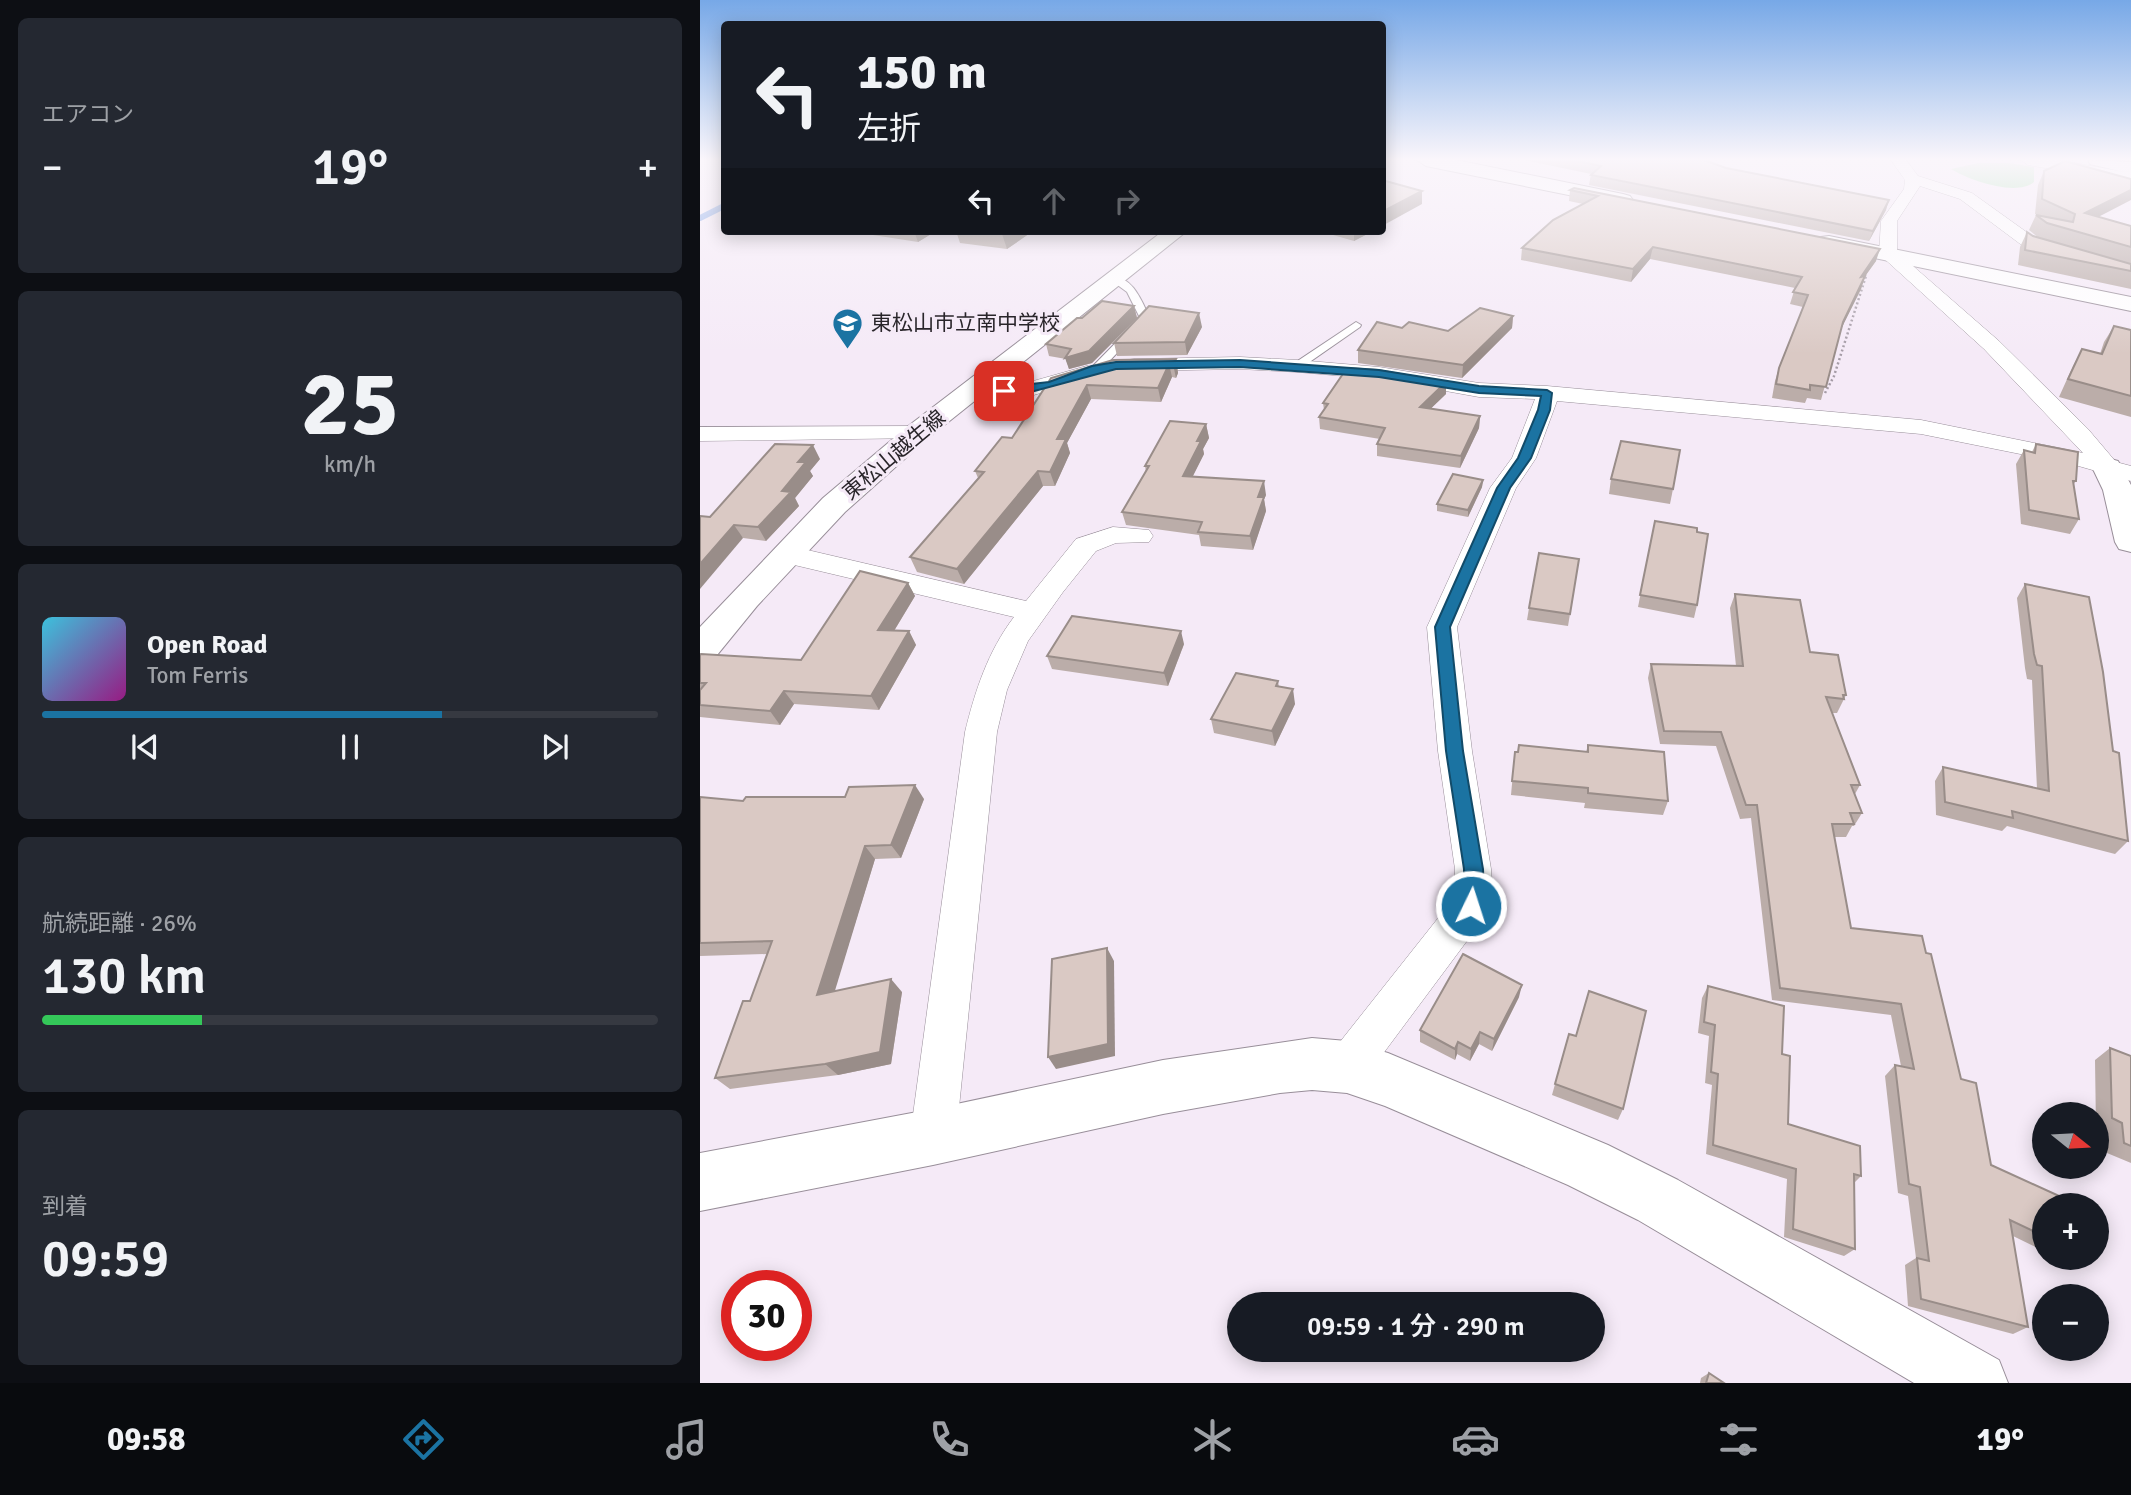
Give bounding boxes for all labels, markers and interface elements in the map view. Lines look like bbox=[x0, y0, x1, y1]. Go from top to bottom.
text: 150 m bbox=[857, 42, 987, 102]
icon: left bbox=[742, 49, 833, 140]
text: エアコン bbox=[42, 100, 134, 129]
text: 左折 bbox=[857, 109, 921, 148]
text: 19° bbox=[312, 135, 388, 199]
text: − bbox=[42, 144, 63, 191]
text: + bbox=[637, 144, 658, 191]
icon: left bbox=[962, 182, 1000, 220]
icon: ahead bbox=[1035, 182, 1073, 220]
icon: right bbox=[1108, 182, 1146, 220]
school or university icon: 東松山市立南中学校 bbox=[831, 306, 865, 350]
place label: 東松山市立南中学校 bbox=[871, 310, 1060, 336]
text: 25 bbox=[301, 348, 399, 461]
pin bbox=[974, 361, 1034, 421]
icon: arrive bbox=[985, 372, 1023, 410]
street label: 東松山越生線 bbox=[837, 405, 951, 505]
text: km/h bbox=[324, 450, 376, 479]
text: Open Road bbox=[147, 629, 268, 661]
text: Tom Ferris bbox=[147, 661, 248, 690]
icon: previous bbox=[126, 728, 164, 766]
icon: pause bbox=[331, 728, 369, 766]
icon: next bbox=[536, 728, 574, 766]
position arrow bbox=[1434, 869, 1508, 943]
text: 航続距離 · 26% bbox=[42, 909, 197, 938]
text: 130 km bbox=[42, 944, 206, 1008]
north arrow bbox=[2032, 1102, 2109, 1180]
map controls bbox=[2032, 1102, 2109, 1361]
text: 到着 bbox=[42, 1192, 88, 1221]
button: + bbox=[2032, 1193, 2109, 1270]
text: 09:59 bbox=[42, 1227, 169, 1291]
speed limit sign: 30 bbox=[721, 1270, 812, 1361]
button: − bbox=[2032, 1284, 2109, 1361]
text: 09:59 · 1 分 · 290 m bbox=[1307, 1311, 1525, 1343]
icon: directions bbox=[399, 1415, 448, 1464]
icon: music bbox=[662, 1415, 711, 1464]
icon: phone bbox=[925, 1415, 974, 1464]
icon: climate bbox=[1188, 1415, 1237, 1464]
icon: car bbox=[1451, 1415, 1500, 1464]
icon: filters bbox=[1714, 1415, 1763, 1464]
text: 09:58 bbox=[107, 1420, 185, 1459]
text: 19° bbox=[1977, 1420, 2024, 1459]

